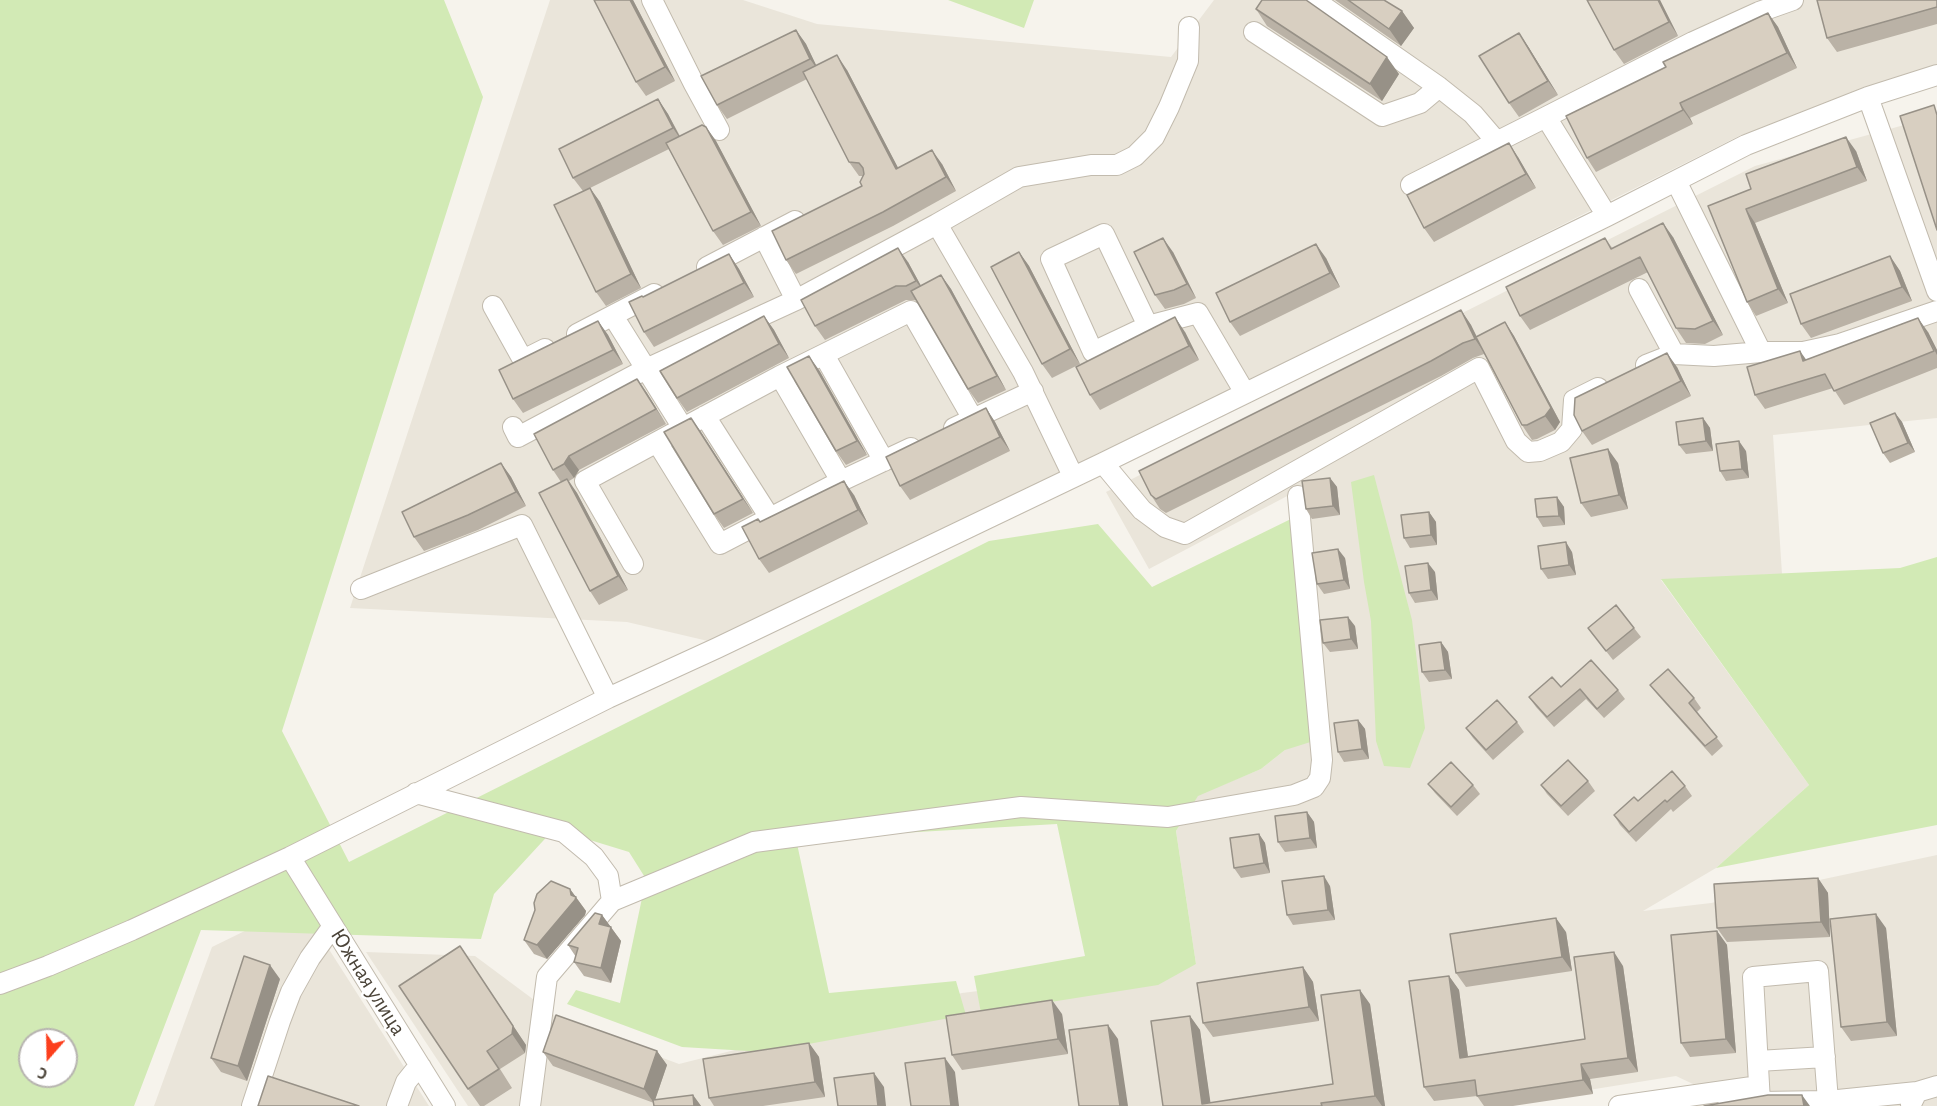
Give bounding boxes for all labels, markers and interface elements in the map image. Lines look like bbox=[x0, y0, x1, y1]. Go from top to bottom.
street label: Южная улица bbox=[325, 924, 411, 1040]
north arrow bbox=[18, 1028, 78, 1088]
text: С bbox=[36, 1064, 49, 1082]

